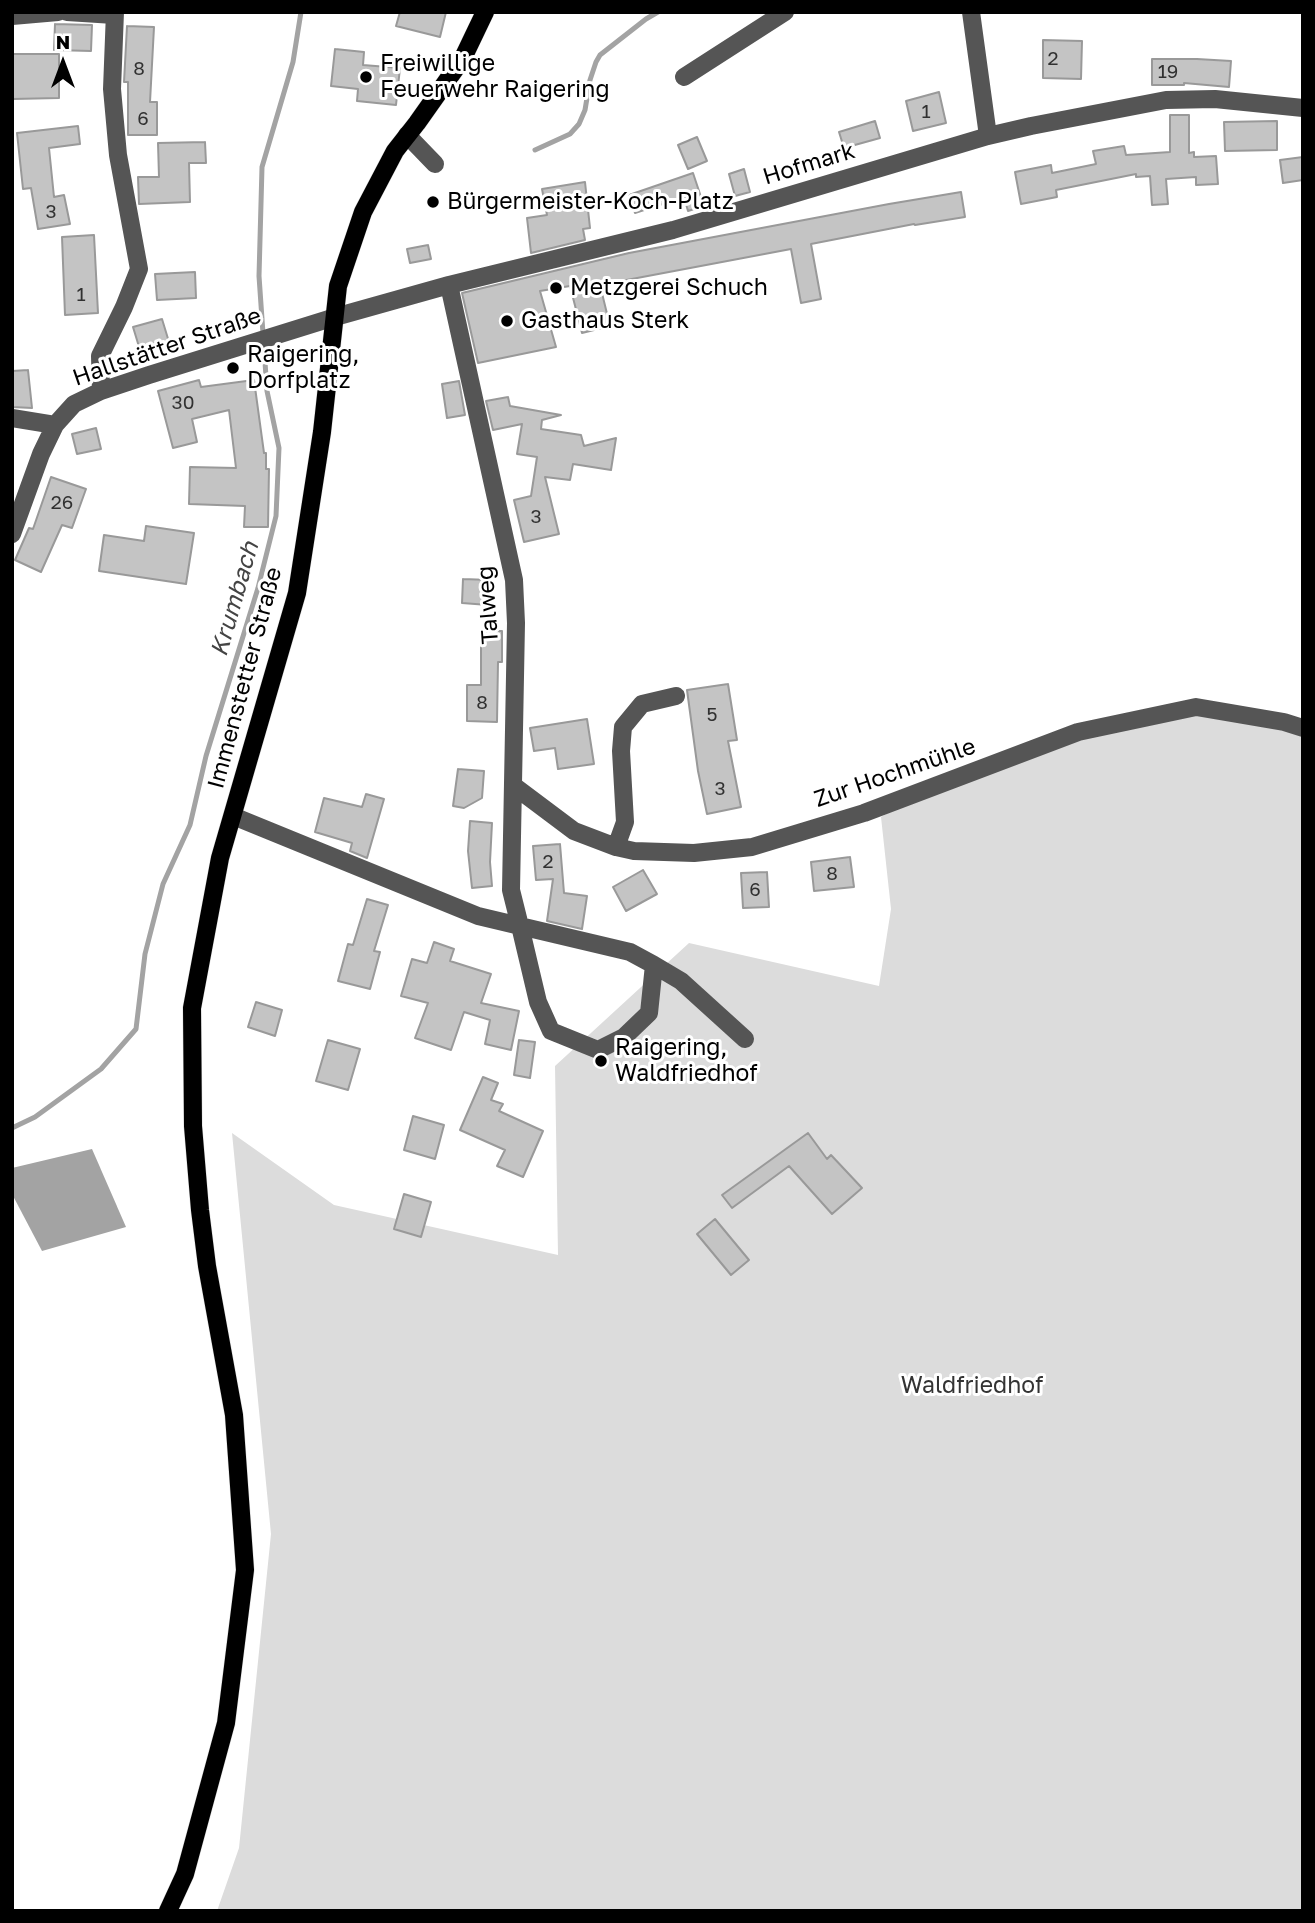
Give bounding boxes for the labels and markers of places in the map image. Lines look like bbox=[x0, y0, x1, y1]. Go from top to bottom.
place label: Freiwillige Feuerwehr Raigering bbox=[380, 50, 610, 104]
marker: Freiwillige Feuerwehr Raigering bbox=[358, 69, 374, 85]
place label: Bürgermeister-Koch-Platz bbox=[447, 188, 734, 216]
marker: Bürgermeister-Koch-Platz bbox=[425, 194, 441, 210]
place label: Metzgerei Schuch bbox=[570, 274, 768, 302]
marker: Metzgerei Schuch bbox=[548, 280, 564, 296]
place label: Gasthaus Sterk bbox=[521, 307, 689, 335]
marker: Gasthaus Sterk bbox=[499, 313, 515, 329]
place label: Raigering, Dorfplatz bbox=[247, 341, 359, 395]
marker: Raigering, Dorfplatz bbox=[225, 360, 241, 376]
place label: Raigering, Waldfriedhof bbox=[615, 1034, 758, 1088]
marker: Raigering, Waldfriedhof bbox=[593, 1053, 609, 1069]

